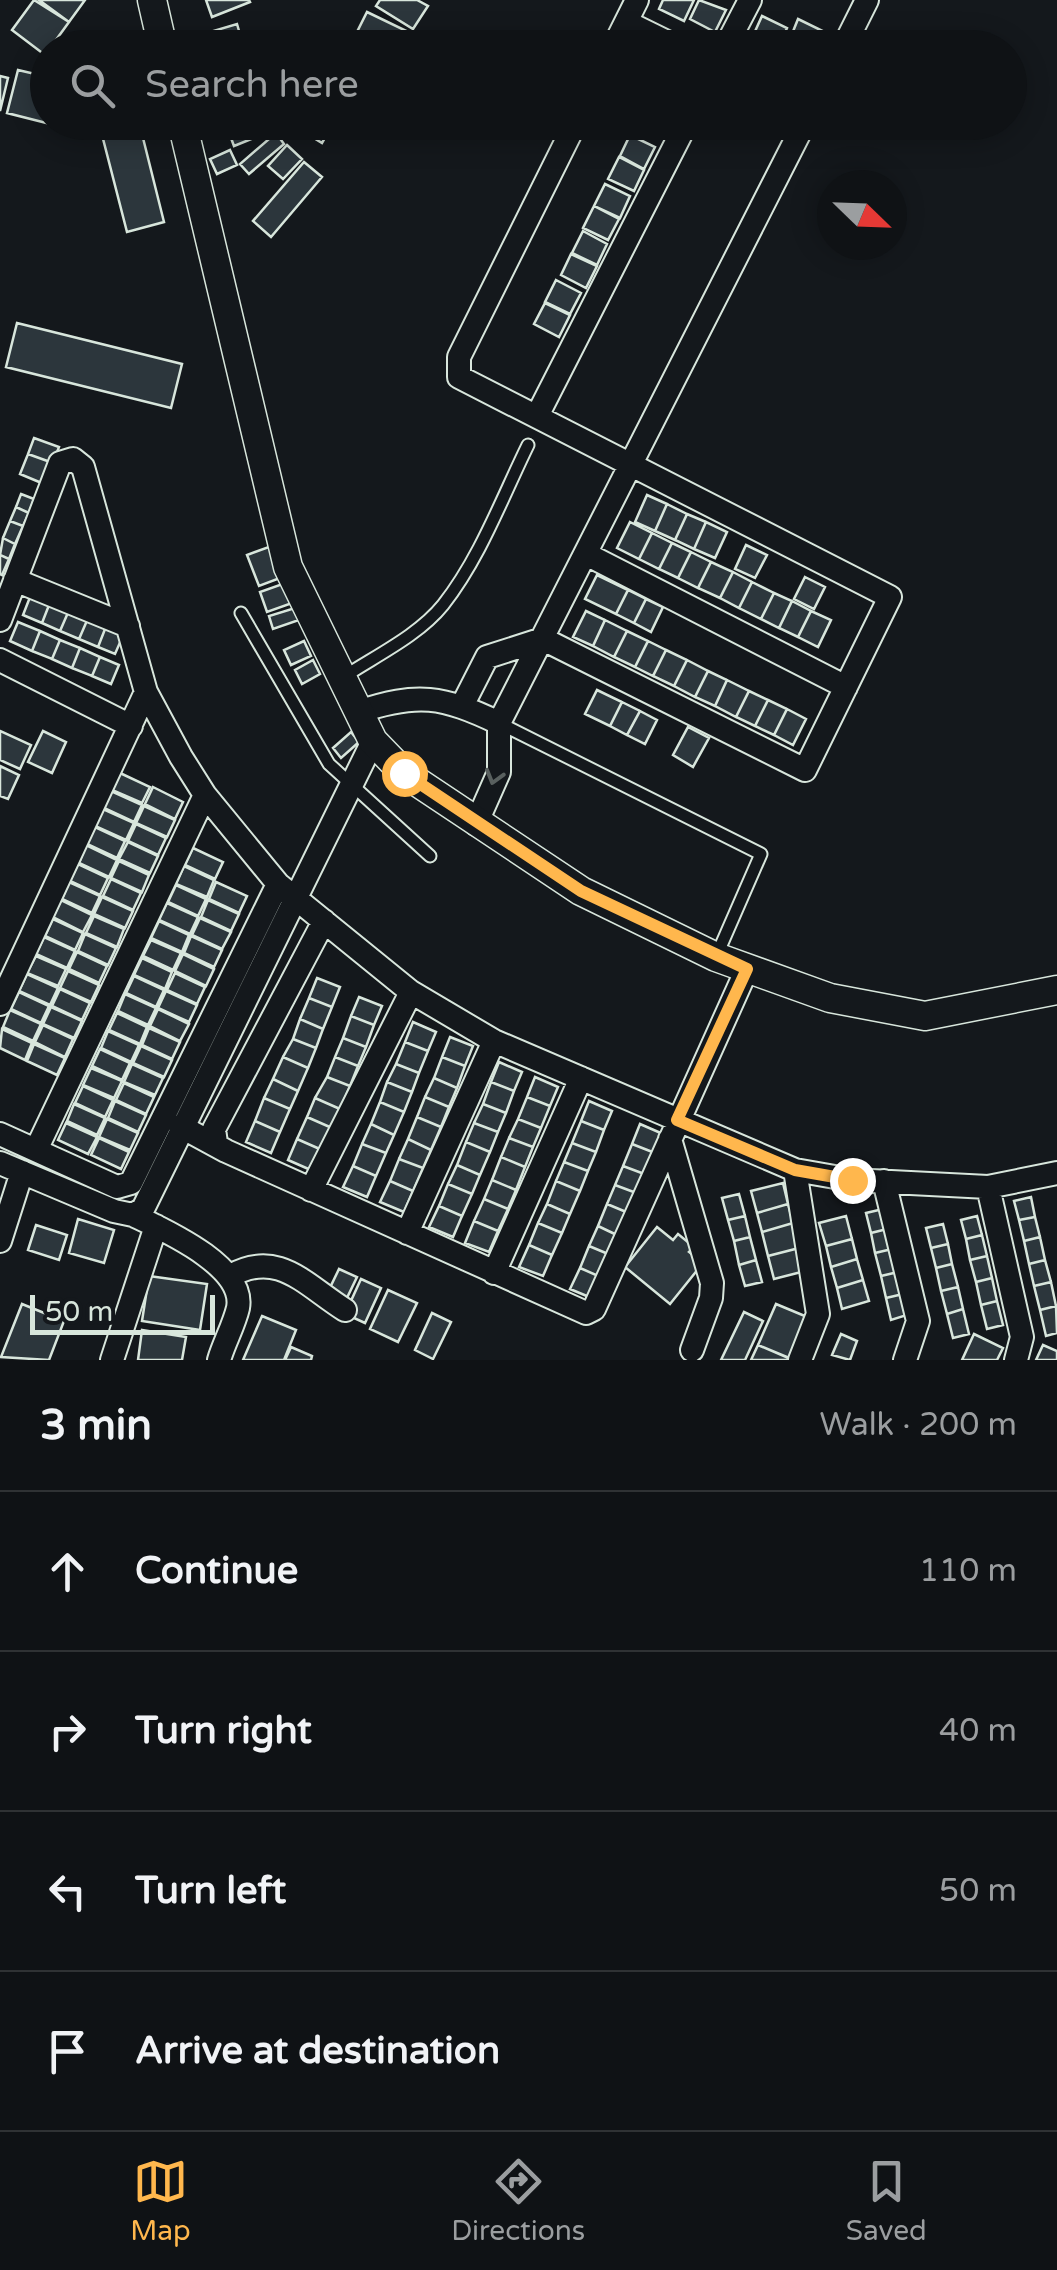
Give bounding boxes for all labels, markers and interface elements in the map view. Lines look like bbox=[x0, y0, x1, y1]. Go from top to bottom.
search box bbox=[30, 30, 1027, 140]
icon: search bbox=[65, 58, 120, 113]
text: Search here bbox=[145, 62, 359, 108]
north arrow bbox=[817, 170, 907, 260]
route start bbox=[382, 751, 428, 797]
one-way arrow bbox=[485, 768, 506, 786]
route end bbox=[830, 1158, 876, 1204]
scale bar bbox=[30, 1290, 215, 1334]
text: 50 m bbox=[45, 1295, 113, 1329]
text: 3 min bbox=[40, 1400, 152, 1451]
text: Walk · 200 m bbox=[820, 1406, 1017, 1444]
icon: ahead bbox=[40, 1544, 95, 1599]
text: Continue bbox=[135, 1548, 298, 1594]
text: 110 m bbox=[919, 1552, 1017, 1590]
icon: right bbox=[40, 1704, 95, 1759]
text: Turn right bbox=[135, 1708, 312, 1754]
text: 40 m bbox=[939, 1712, 1017, 1750]
icon: left bbox=[40, 1864, 95, 1919]
text: Turn left bbox=[135, 1868, 286, 1914]
text: 50 m bbox=[939, 1872, 1017, 1910]
icon: arrive bbox=[40, 2024, 95, 2079]
text: Arrive at destination bbox=[135, 2028, 500, 2074]
tab: Map bbox=[130, 2154, 191, 2248]
tab: Directions bbox=[451, 2154, 585, 2248]
tab: Saved bbox=[846, 2154, 927, 2248]

